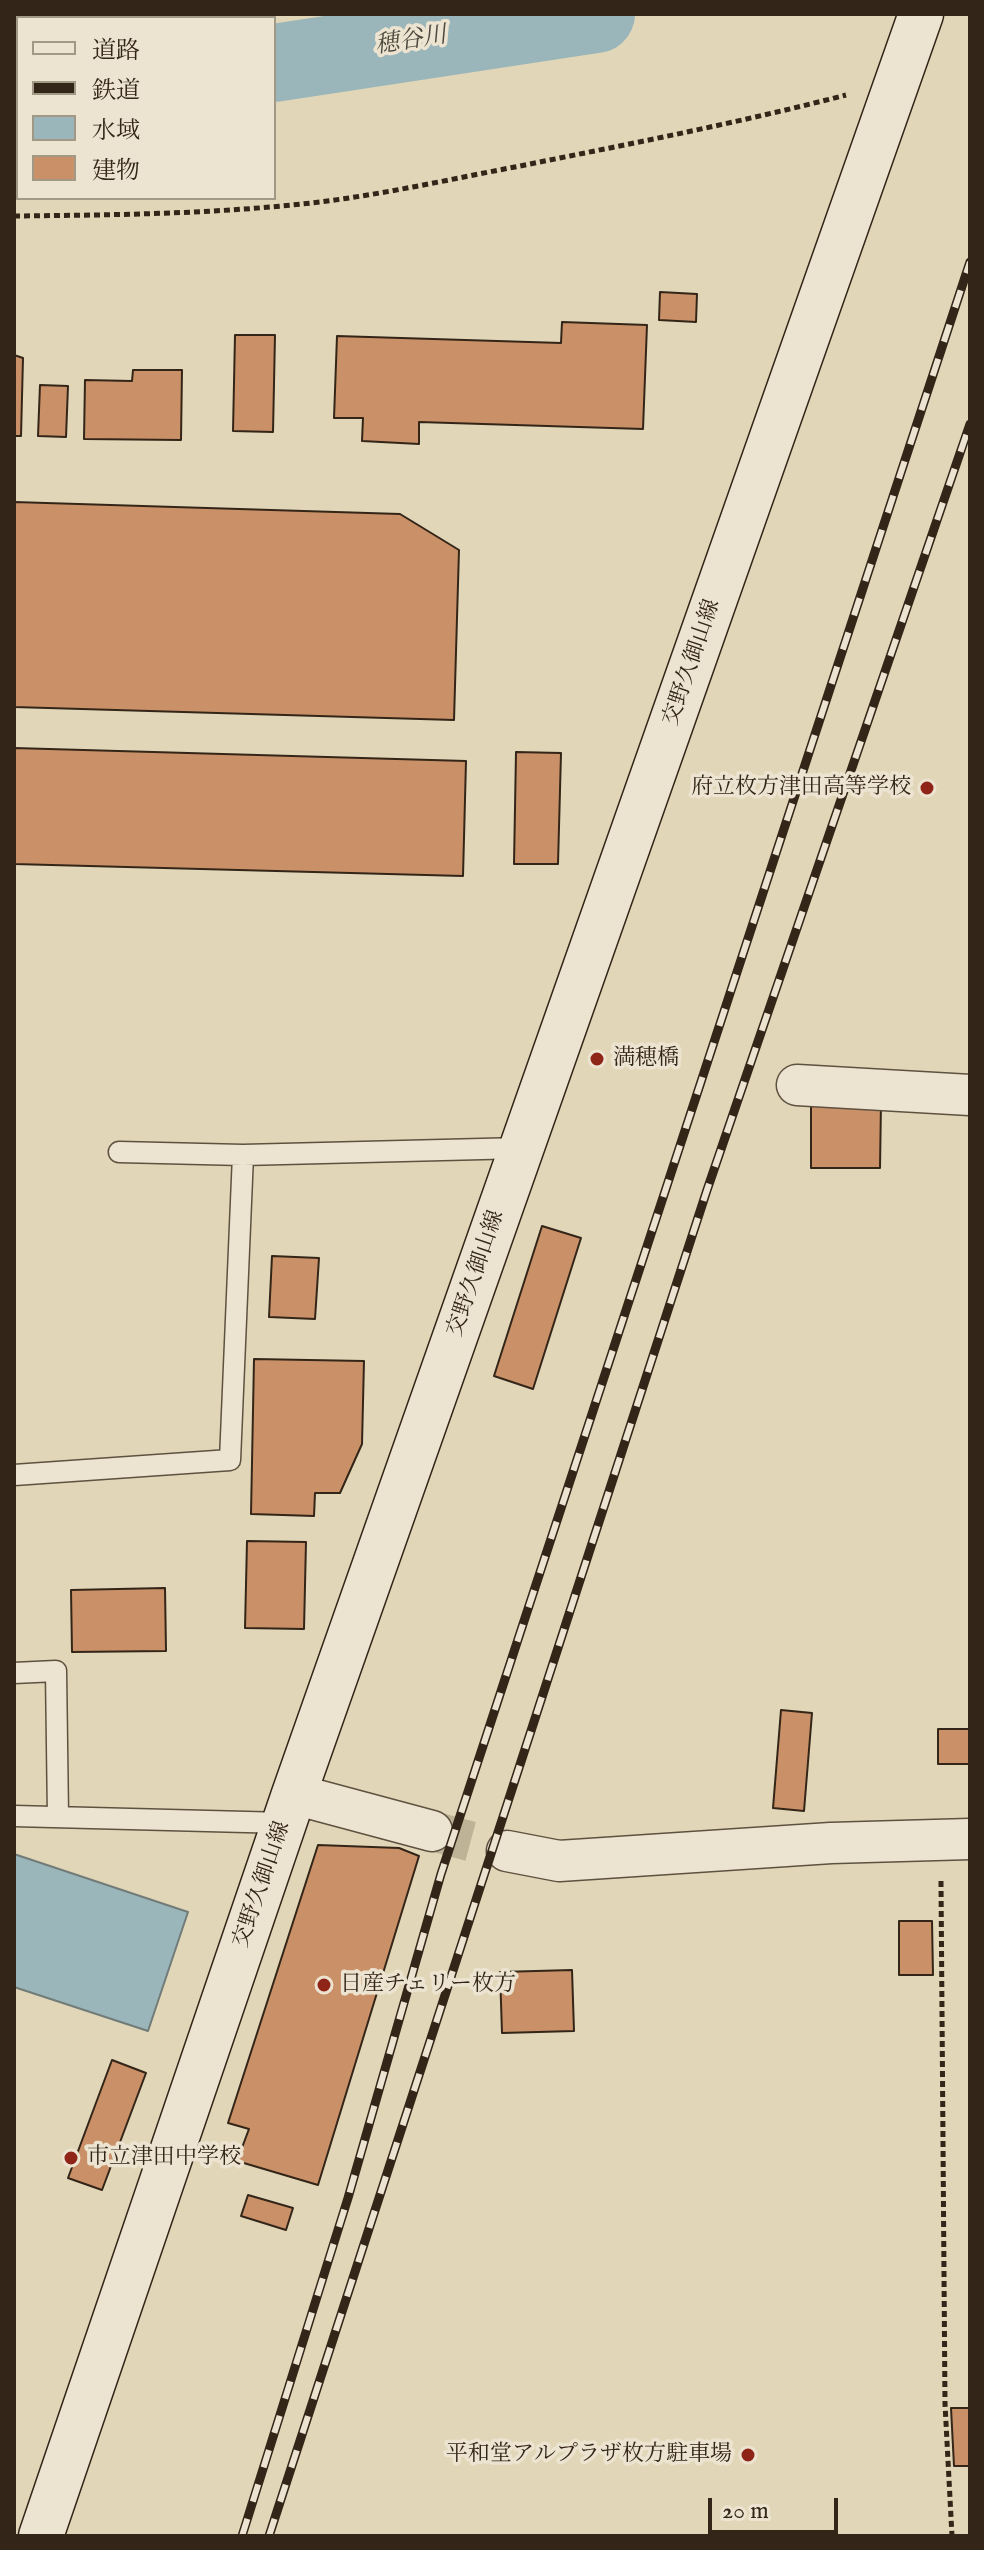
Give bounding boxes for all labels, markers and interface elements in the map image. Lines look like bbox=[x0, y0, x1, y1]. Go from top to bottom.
legend bbox=[16, 16, 276, 200]
water label: 穂谷川 bbox=[373, 22, 449, 62]
text: 道路 bbox=[92, 36, 140, 67]
text: 鉄道 bbox=[92, 76, 140, 107]
text: 水域 bbox=[92, 116, 140, 147]
text: 建物 bbox=[92, 156, 140, 187]
street label: 交野久御山線 bbox=[659, 596, 727, 730]
place label: 府立枚方津田高等学校 bbox=[691, 775, 911, 801]
marker: 府立枚方津田高等学校 bbox=[918, 779, 936, 797]
place label: 満穂橋 bbox=[613, 1046, 679, 1072]
marker: 満穂橋 bbox=[588, 1050, 606, 1068]
street label: 交野久御山線 bbox=[443, 1207, 511, 1341]
street label: 交野久御山線 bbox=[229, 1818, 297, 1952]
place label: 日産チェリー枚方 bbox=[340, 1972, 516, 1998]
marker: 日産チェリー枚方 bbox=[315, 1976, 333, 1994]
place label: 市立津田中学校 bbox=[87, 2145, 241, 2171]
marker: 市立津田中学校 bbox=[62, 2149, 80, 2167]
place label: 平和堂アルプラザ枚方駐車場 bbox=[446, 2442, 732, 2468]
marker: 平和堂アルプラザ枚方駐車場 bbox=[739, 2446, 757, 2464]
scale bar bbox=[712, 2482, 842, 2532]
text: 20 m bbox=[722, 2496, 769, 2527]

